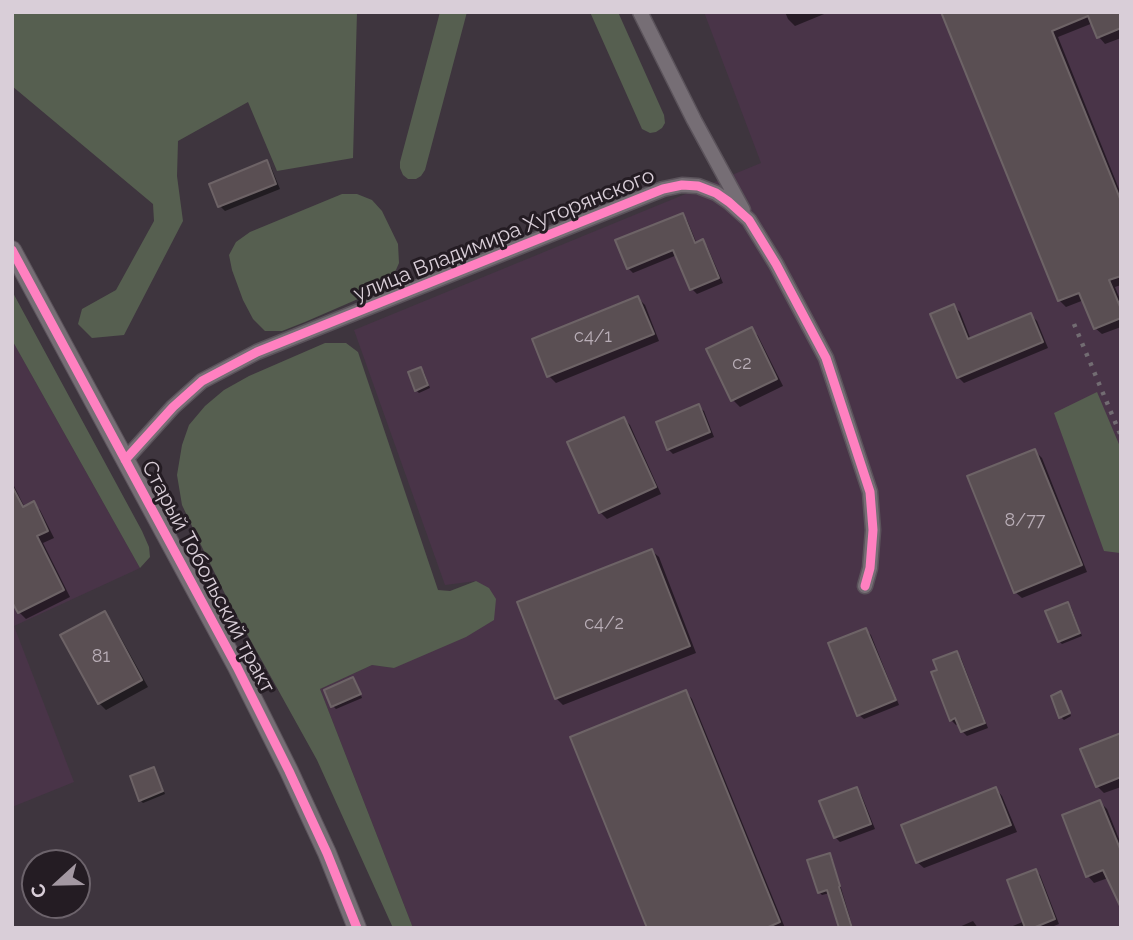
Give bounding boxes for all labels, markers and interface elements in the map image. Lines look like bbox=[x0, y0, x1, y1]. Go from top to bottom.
street label: улица Владимира Хуторянского bbox=[350, 163, 658, 307]
house number: с4/1 bbox=[574, 326, 612, 348]
house number: с2 bbox=[732, 353, 752, 375]
street label: Старый Тобольский тракт bbox=[136, 457, 280, 697]
house number: 8/77 bbox=[1005, 510, 1045, 532]
house number: с4/2 bbox=[584, 613, 624, 635]
house number: 81 bbox=[92, 646, 110, 668]
north arrow bbox=[21, 849, 91, 919]
text: С bbox=[26, 881, 51, 901]

